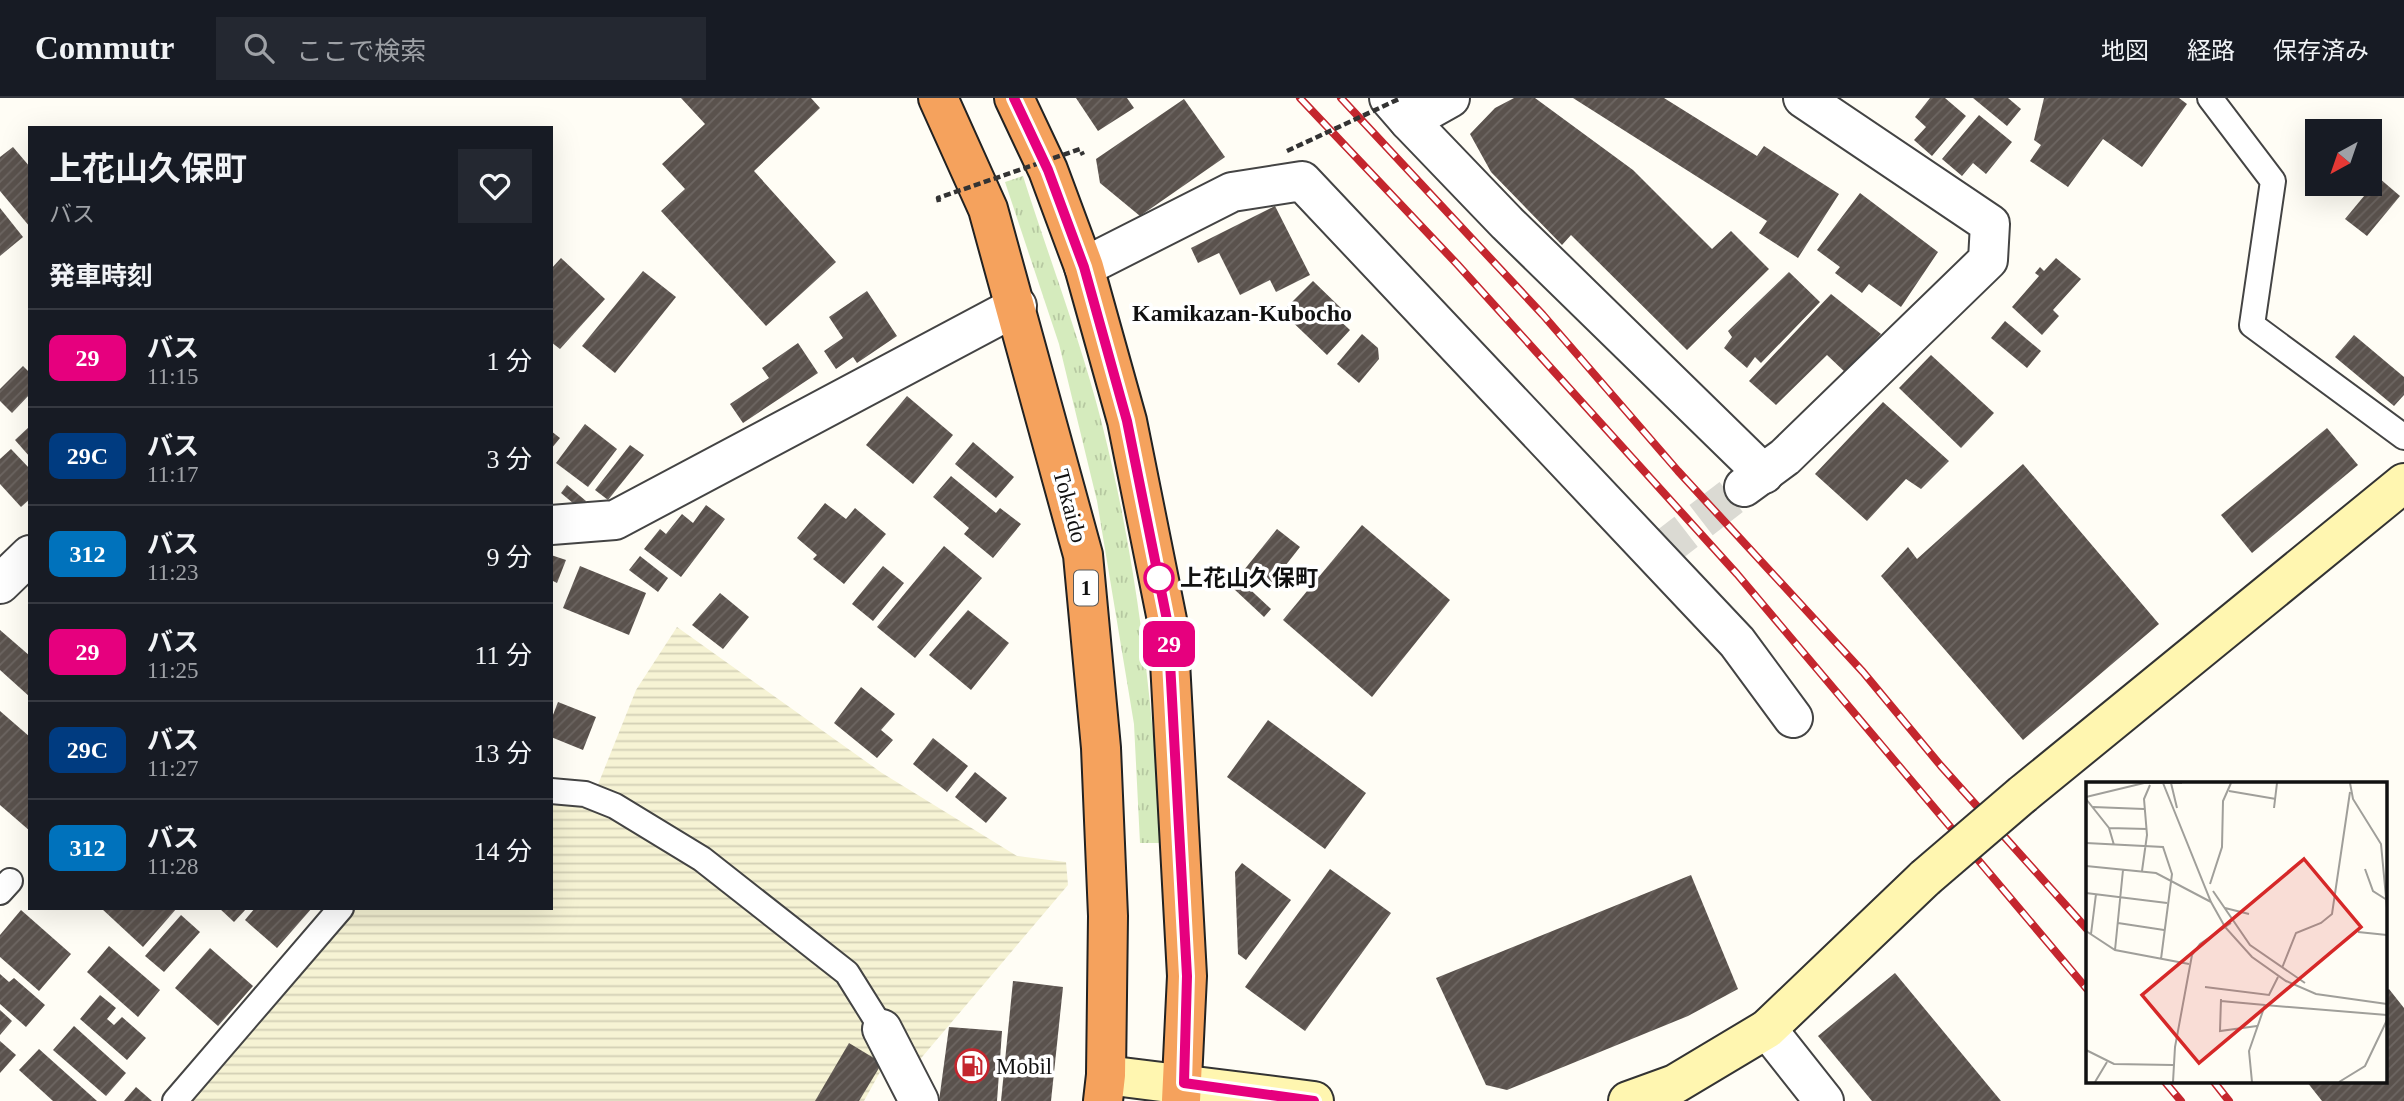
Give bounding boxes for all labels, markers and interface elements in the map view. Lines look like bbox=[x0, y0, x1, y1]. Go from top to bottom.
search box bbox=[216, 17, 706, 80]
icon: search bbox=[240, 29, 278, 67]
text: Commutr bbox=[35, 30, 174, 66]
text: ここで検索 bbox=[296, 37, 426, 66]
text: 地図 bbox=[2101, 38, 2149, 64]
text: 経路 bbox=[2187, 38, 2235, 64]
text: 保存済み bbox=[2273, 38, 2369, 64]
north arrow bbox=[2305, 119, 2382, 196]
map controls bbox=[2305, 119, 2382, 196]
button: heart bbox=[458, 149, 532, 223]
text: 上花山久保町 bbox=[49, 151, 247, 187]
text: バス bbox=[49, 202, 95, 227]
text: 発車時刻 bbox=[49, 262, 153, 291]
district label: Kamikazan-Kubocho bbox=[1132, 300, 1352, 326]
text: バス bbox=[147, 334, 199, 363]
text: 29 bbox=[76, 345, 100, 371]
text: 1 分 bbox=[486, 347, 532, 376]
text: 11:15 bbox=[147, 364, 199, 389]
text: バス bbox=[147, 432, 199, 461]
text: 29C bbox=[67, 443, 108, 469]
text: 3 分 bbox=[486, 445, 532, 474]
text: 11:17 bbox=[147, 462, 199, 487]
street label: Tokaido bbox=[1048, 467, 1092, 545]
text: バス bbox=[147, 530, 199, 559]
text: 312 bbox=[70, 541, 106, 567]
text: 9 分 bbox=[486, 543, 532, 572]
text: 11:23 bbox=[147, 560, 199, 585]
marker: 上花山久保町 bbox=[1144, 563, 1174, 593]
place label: 上花山久保町 bbox=[1180, 566, 1318, 591]
road number: 1 bbox=[1074, 570, 1098, 606]
line badge: 29 bbox=[1138, 621, 1200, 667]
text: バス bbox=[147, 628, 199, 657]
text: 29 bbox=[1157, 631, 1181, 657]
text: 29 bbox=[76, 639, 100, 665]
text: 11 分 bbox=[474, 641, 532, 670]
text: 11:25 bbox=[147, 658, 199, 683]
text: バス bbox=[147, 726, 199, 755]
text: 29C bbox=[67, 737, 108, 763]
text: 13 分 bbox=[473, 739, 532, 768]
text: 11:27 bbox=[147, 756, 199, 781]
inset map bbox=[2086, 782, 2386, 1084]
text: バス bbox=[147, 824, 199, 853]
text: 312 bbox=[70, 835, 106, 861]
text: 14 分 bbox=[473, 837, 532, 866]
text: 11:28 bbox=[147, 854, 199, 879]
fuel station icon: Mobil bbox=[953, 1047, 991, 1085]
place label: Mobil bbox=[996, 1054, 1052, 1079]

